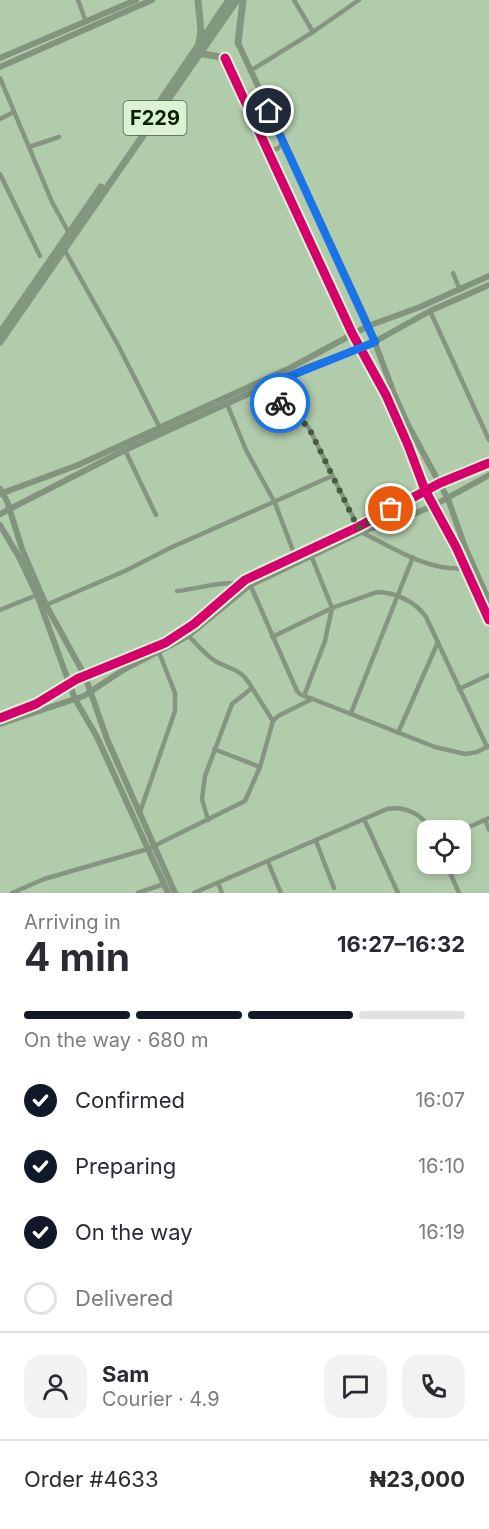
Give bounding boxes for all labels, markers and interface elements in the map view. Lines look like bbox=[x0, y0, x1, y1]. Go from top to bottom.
pin bbox=[243, 85, 294, 136]
icon: home bbox=[252, 94, 285, 127]
road number: F229 bbox=[124, 101, 186, 135]
courier bbox=[250, 373, 310, 433]
icon: bike bbox=[264, 387, 297, 420]
pin bbox=[365, 483, 416, 534]
icon: bag bbox=[374, 492, 407, 525]
map controls bbox=[417, 820, 471, 874]
button: locate bbox=[417, 820, 471, 874]
text: Arriving in bbox=[24, 910, 121, 934]
text: 16:27–16:32 bbox=[337, 931, 465, 957]
text: 4 min bbox=[24, 933, 130, 980]
text: On the way · 680 m bbox=[24, 1028, 208, 1052]
icon: check bbox=[24, 1084, 57, 1117]
text: Confirmed bbox=[75, 1087, 185, 1113]
text: 16:07 bbox=[415, 1088, 465, 1112]
icon: check bbox=[24, 1150, 57, 1183]
text: Preparing bbox=[75, 1153, 176, 1179]
text: 16:10 bbox=[418, 1154, 465, 1178]
icon: check bbox=[24, 1216, 57, 1249]
text: On the way bbox=[75, 1219, 193, 1245]
text: 16:19 bbox=[418, 1220, 465, 1244]
text: Delivered bbox=[75, 1285, 173, 1311]
button: person bbox=[24, 1355, 87, 1418]
button: chat bbox=[324, 1355, 387, 1418]
button: phone bbox=[402, 1355, 465, 1418]
text: Sam bbox=[102, 1361, 149, 1387]
text: Courier · 4.9 bbox=[102, 1387, 220, 1411]
text: Order #4633 bbox=[24, 1466, 158, 1492]
text: ₦23,000 bbox=[370, 1466, 465, 1492]

